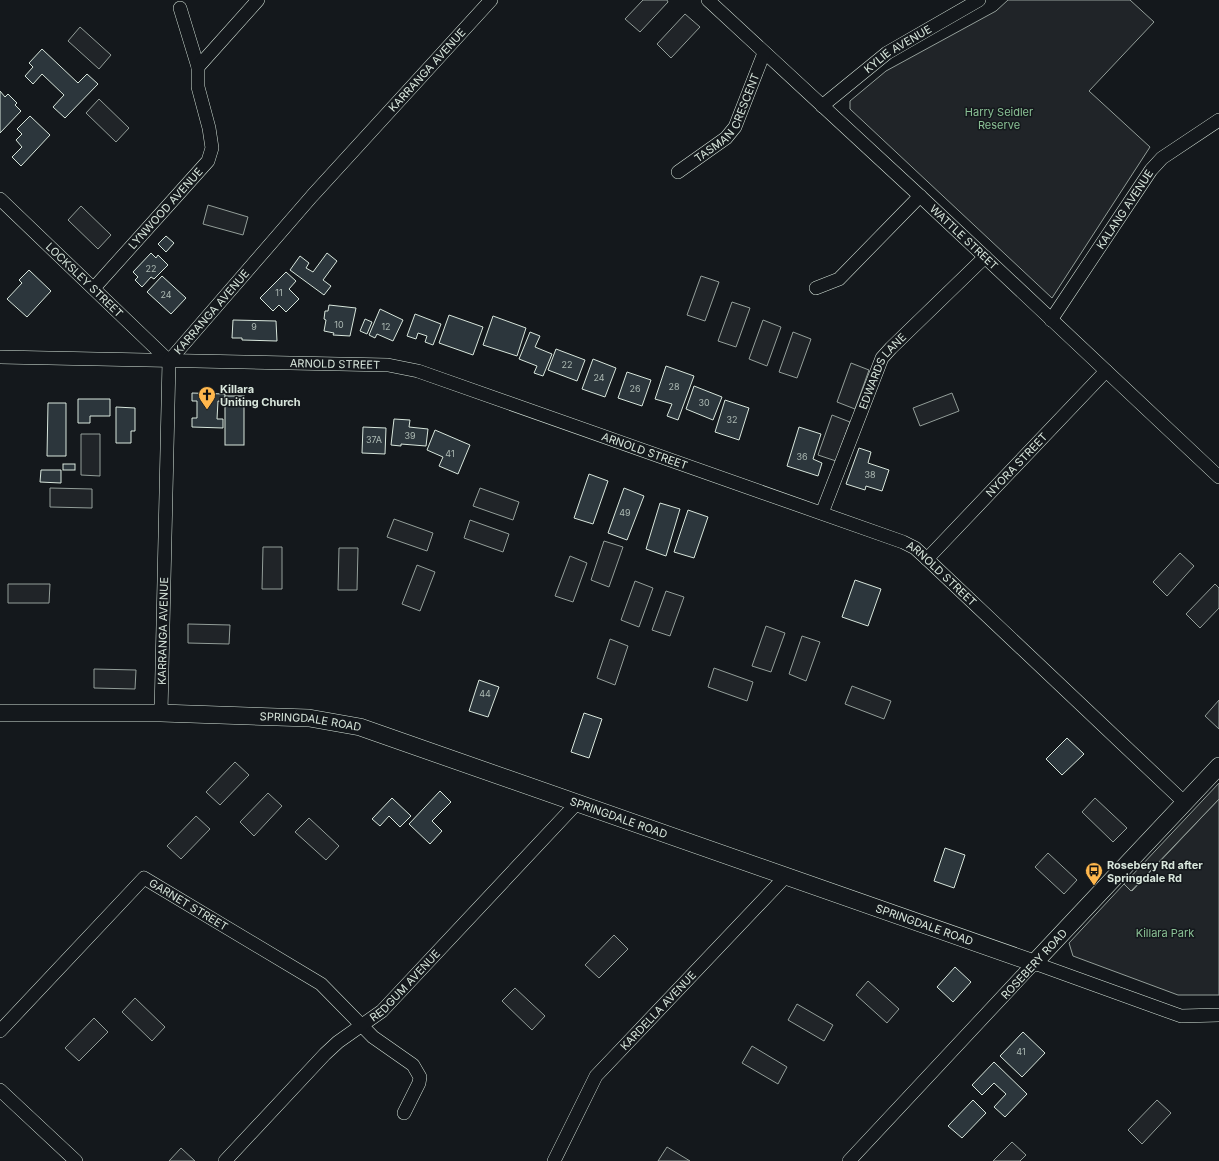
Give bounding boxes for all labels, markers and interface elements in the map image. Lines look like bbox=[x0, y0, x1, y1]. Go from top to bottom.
street label: KYLIE AVENUE bbox=[861, 22, 934, 76]
street label: KARRANGA AVENUE bbox=[385, 25, 469, 115]
street label: TASMAN CRESCENT bbox=[692, 71, 762, 165]
park label: Harry Seidler Reserve bbox=[965, 105, 1033, 132]
street label: LYNWOOD AVENUE bbox=[125, 165, 206, 252]
street label: KALANG AVENUE bbox=[1093, 167, 1156, 252]
street label: WATTLE STREET bbox=[927, 202, 1001, 273]
street label: LOCKSLEY STREET bbox=[43, 240, 126, 320]
house number: 22 bbox=[146, 263, 156, 274]
street label: KARRANGA AVENUE bbox=[171, 267, 252, 357]
house number: 11 bbox=[275, 287, 283, 298]
house number: 24 bbox=[160, 289, 172, 300]
house number: 10 bbox=[334, 319, 344, 330]
house number: 9 bbox=[251, 321, 257, 332]
house number: 12 bbox=[381, 321, 391, 332]
street label: EDWARDS LANE bbox=[856, 330, 909, 411]
street label: ARNOLD STREET bbox=[290, 356, 380, 372]
house number: 22 bbox=[562, 359, 572, 370]
house number: 24 bbox=[593, 372, 605, 383]
house number: 28 bbox=[668, 381, 680, 392]
place label: Killara Uniting Church bbox=[220, 382, 301, 409]
house number: 26 bbox=[629, 383, 641, 394]
church icon: Killara Uniting Church bbox=[197, 385, 217, 410]
house number: 30 bbox=[698, 397, 710, 408]
house number: 32 bbox=[726, 414, 738, 425]
street label: ARNOLD STREET bbox=[600, 429, 690, 473]
house number: 39 bbox=[404, 430, 416, 441]
street label: NYORA STREET bbox=[983, 430, 1050, 500]
house number: 37A bbox=[366, 434, 382, 445]
house number: 41 bbox=[445, 448, 455, 459]
house number: 36 bbox=[796, 451, 808, 462]
house number: 38 bbox=[864, 469, 876, 480]
house number: 49 bbox=[619, 507, 631, 518]
street label: ARNOLD STREET bbox=[904, 538, 979, 609]
street label: KARRANGA AVENUE bbox=[155, 577, 171, 685]
house number: 44 bbox=[479, 688, 491, 699]
street label: SPRINGDALE ROAD bbox=[259, 709, 363, 734]
street label: SPRINGDALE ROAD bbox=[568, 794, 669, 841]
place label: Rosebery Rd after Springdale Rd bbox=[1107, 858, 1203, 885]
bus stop icon: Rosebery Rd after Springdale Rd bbox=[1084, 861, 1104, 886]
street label: GARNET STREET bbox=[147, 876, 230, 934]
street label: SPRINGDALE ROAD bbox=[874, 901, 975, 948]
street label: ROSEBERY ROAD bbox=[998, 926, 1070, 1002]
park label: Killara Park bbox=[1136, 926, 1194, 940]
street label: REDGUM AVENUE bbox=[367, 947, 443, 1025]
street label: KARDELLA AVENUE bbox=[617, 968, 699, 1053]
house number: 41 bbox=[1016, 1046, 1026, 1057]

